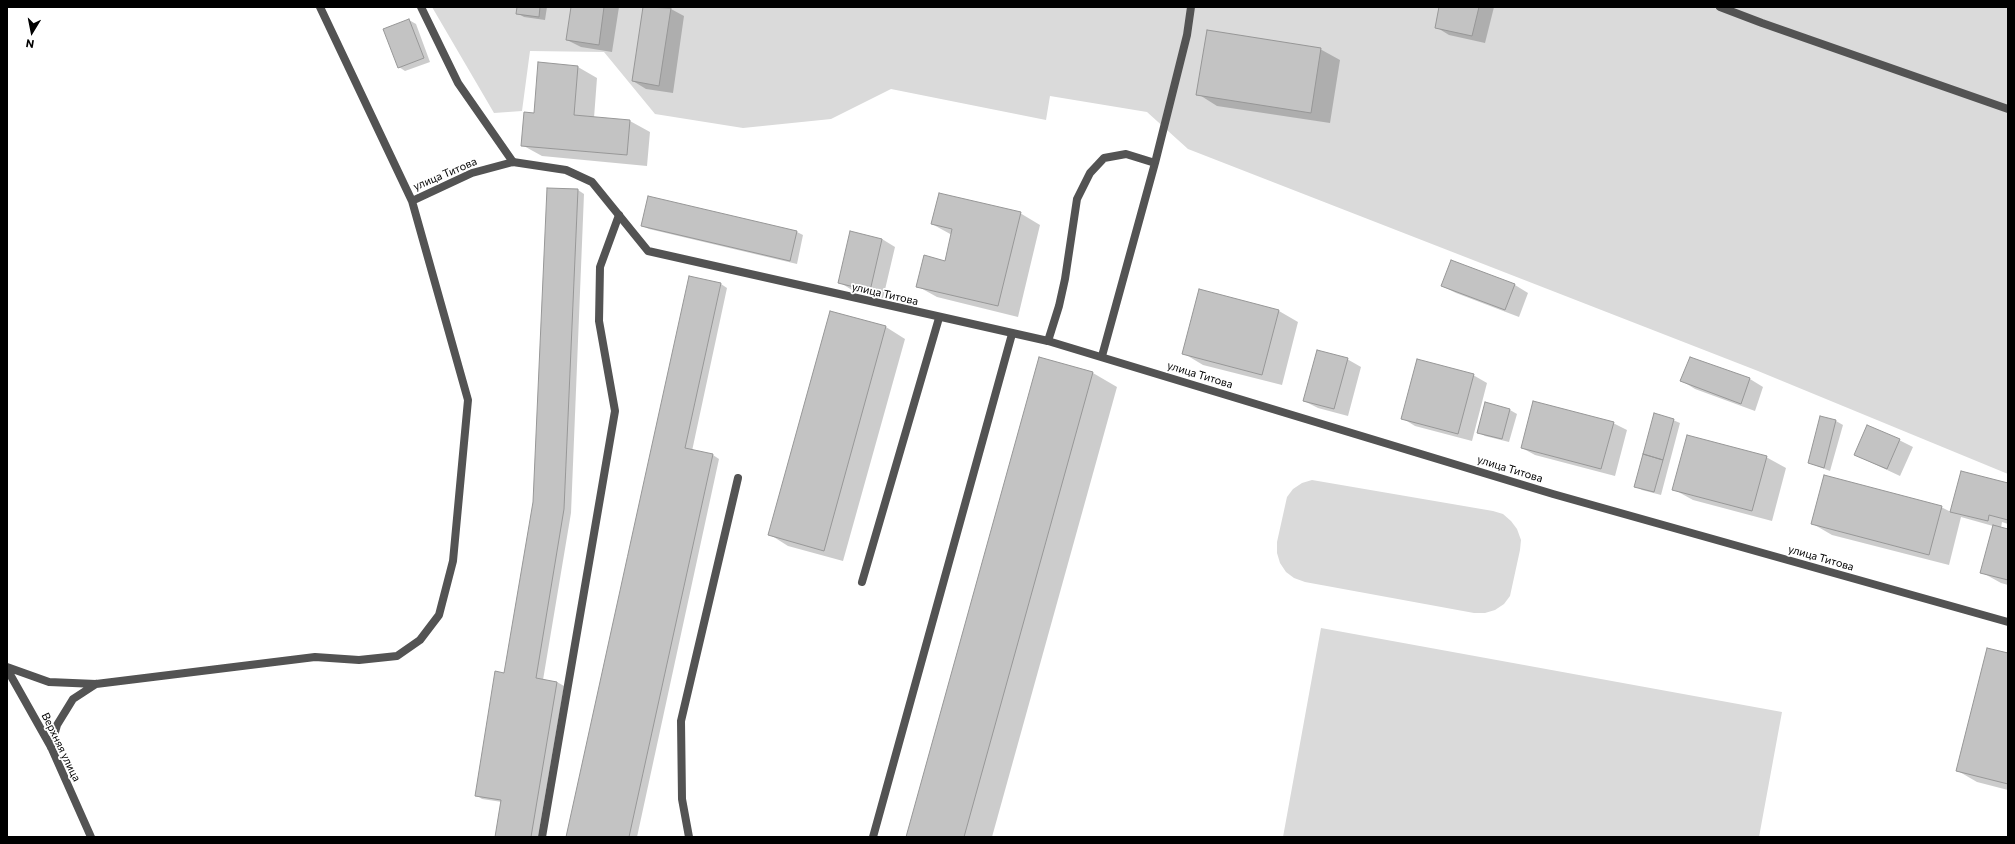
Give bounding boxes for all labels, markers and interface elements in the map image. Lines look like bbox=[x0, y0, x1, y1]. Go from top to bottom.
north arrow bbox=[12, 12, 52, 52]
text: N bbox=[25, 37, 35, 51]
street label: улица Титова bbox=[411, 155, 479, 193]
street label: улица Титова bbox=[850, 280, 920, 308]
street label: улица Титова bbox=[1166, 359, 1234, 391]
street label: улица Титова bbox=[1476, 453, 1544, 485]
street label: улица Титова bbox=[1787, 542, 1855, 574]
street label: Верхняя улица bbox=[39, 710, 83, 784]

